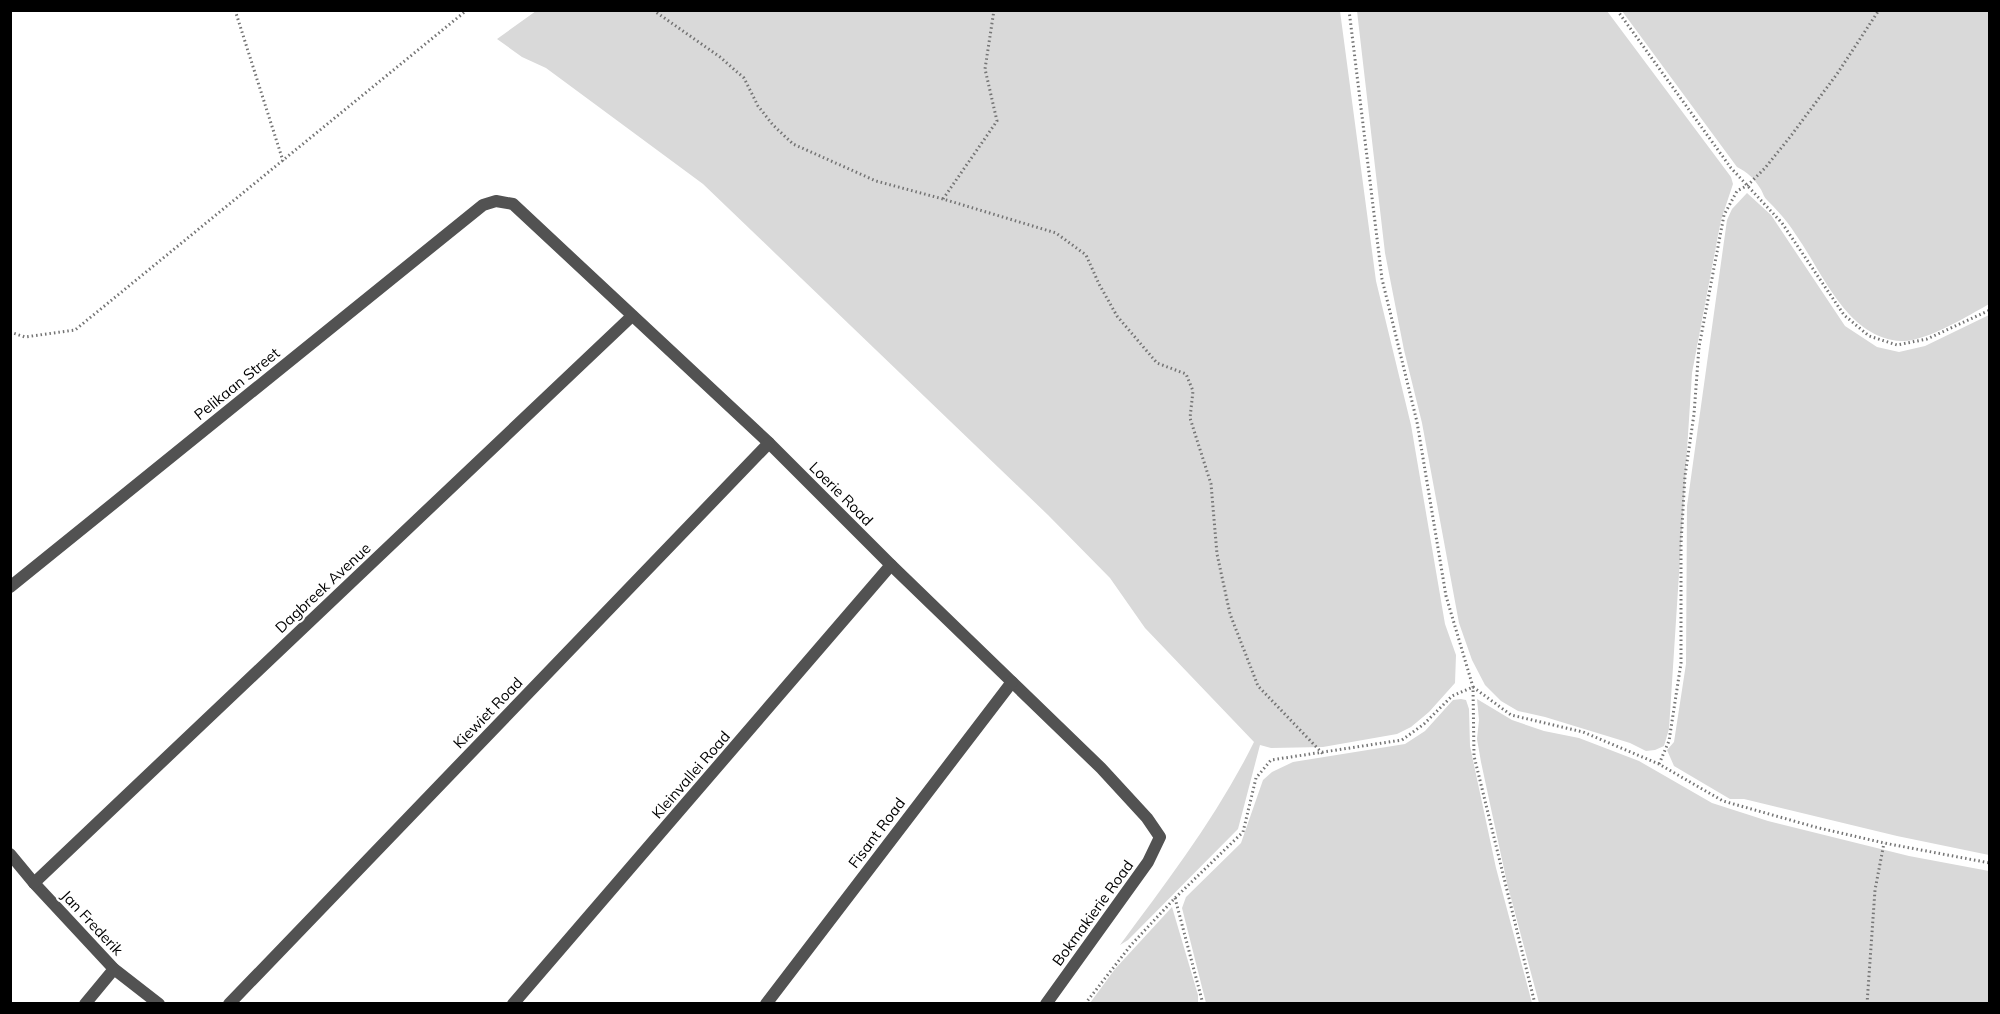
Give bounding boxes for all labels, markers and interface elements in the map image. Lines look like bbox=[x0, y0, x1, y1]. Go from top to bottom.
street label: Pelikaan Street bbox=[190, 343, 283, 424]
street label: Loerie Road bbox=[805, 458, 877, 530]
street label: Dagbreek Avenue bbox=[271, 538, 374, 637]
street label: Kiewiet Road bbox=[449, 673, 526, 752]
street label: Kleinvallei Road bbox=[647, 727, 734, 822]
street label: Fisant Road bbox=[844, 794, 909, 872]
street label: Bokmakierie Road bbox=[1048, 856, 1137, 969]
street label: Jan Frederik bbox=[57, 886, 128, 959]

